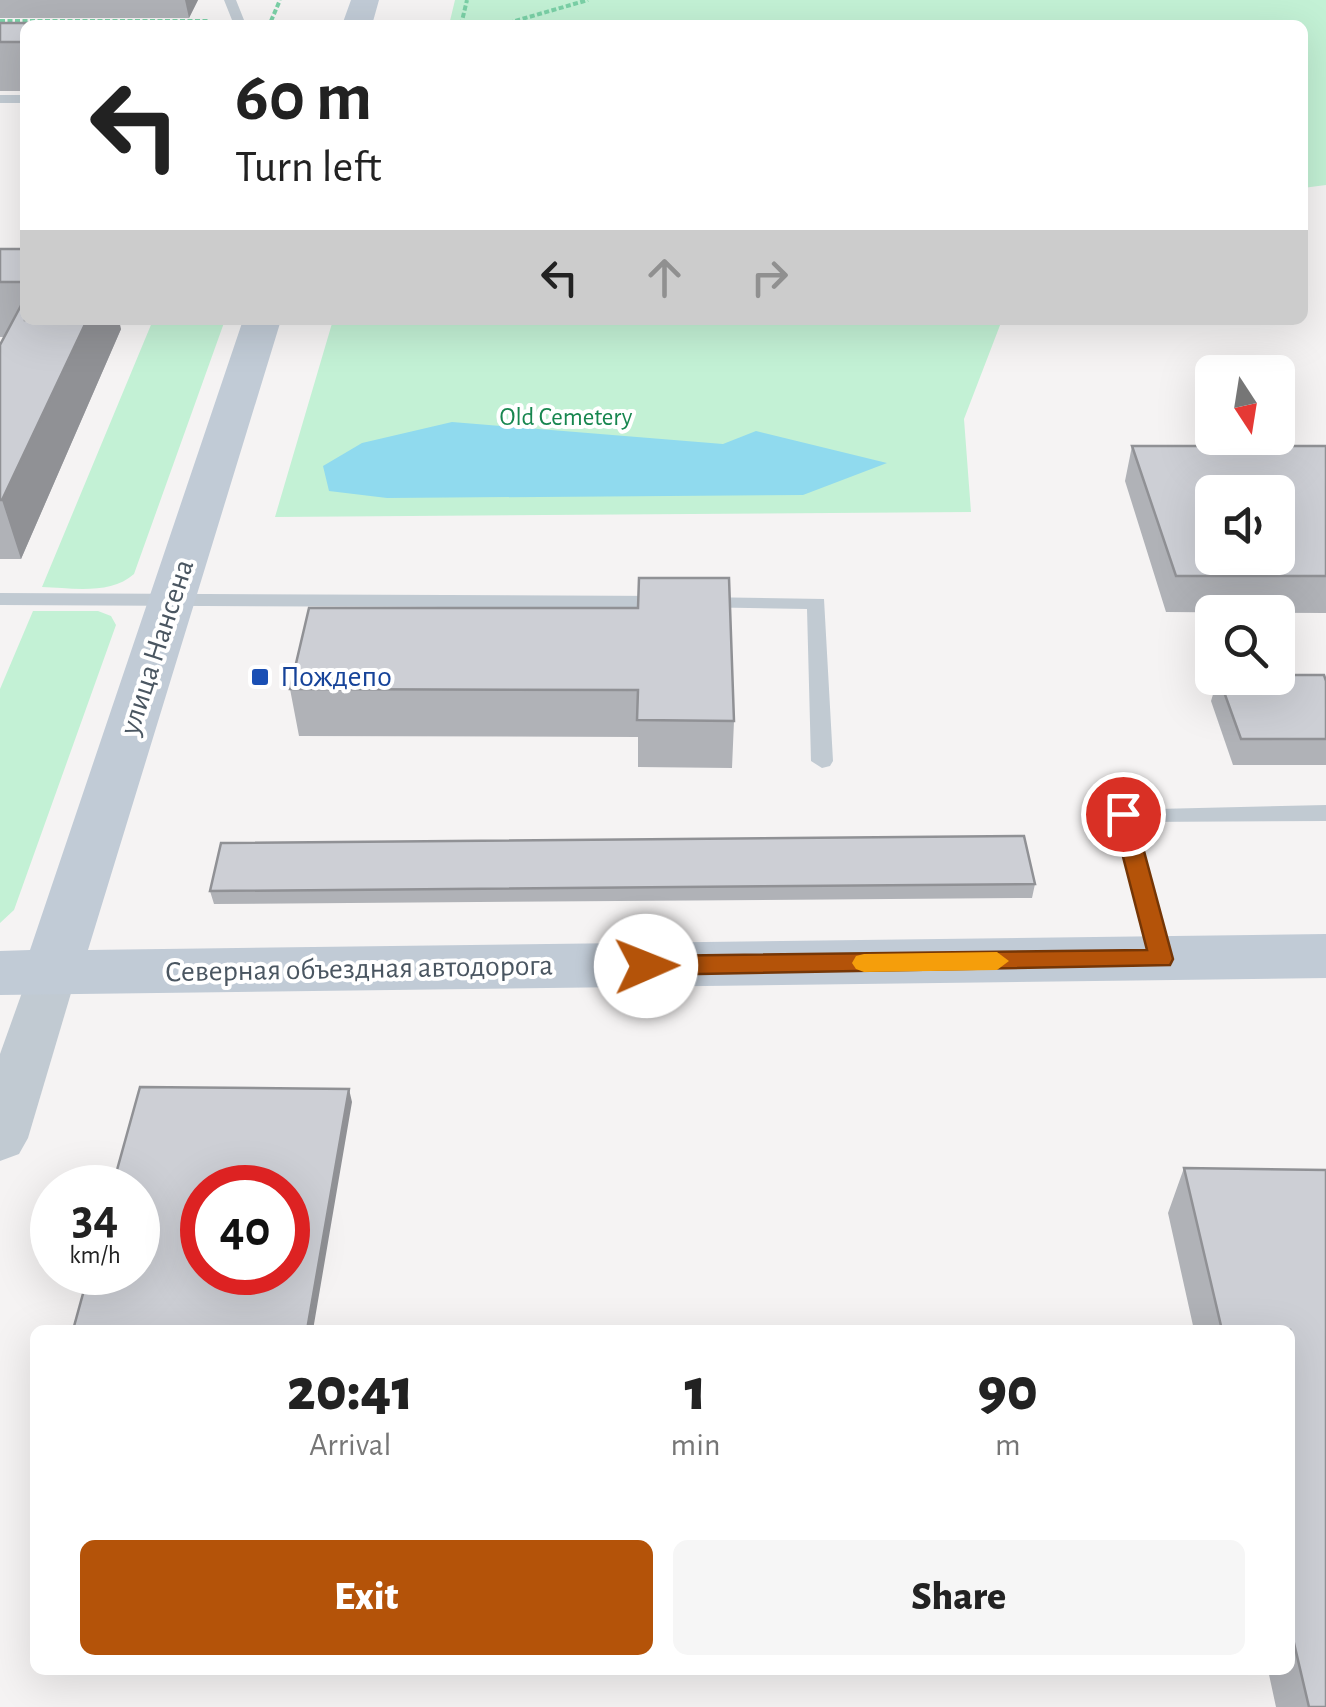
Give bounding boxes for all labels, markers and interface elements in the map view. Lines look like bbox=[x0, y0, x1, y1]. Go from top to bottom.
icon: left bbox=[70, 60, 200, 190]
text: 60 m bbox=[235, 63, 372, 133]
text: Turn left bbox=[235, 145, 382, 190]
icon: left bbox=[532, 250, 587, 305]
icon: ahead bbox=[637, 250, 692, 305]
icon: right bbox=[742, 250, 797, 305]
north arrow bbox=[1195, 355, 1295, 455]
map controls bbox=[1195, 355, 1295, 695]
park label: Old Cemetery bbox=[500, 405, 633, 430]
button: sound bbox=[1195, 475, 1295, 575]
street label: улица Нансена bbox=[114, 556, 199, 739]
button: search bbox=[1195, 595, 1295, 695]
place label: Пождепо bbox=[280, 662, 392, 692]
marker: Пождепо bbox=[249, 666, 271, 688]
pin bbox=[1081, 772, 1166, 857]
icon: arrive bbox=[1096, 787, 1151, 842]
position arrow bbox=[594, 914, 698, 1018]
street label: Северная объездная автодорога bbox=[165, 951, 553, 987]
speed limit sign: 40 bbox=[180, 1165, 310, 1295]
text: 34 bbox=[72, 1193, 118, 1243]
text: km/h bbox=[69, 1243, 121, 1268]
text: 20:41 bbox=[287, 1361, 413, 1421]
text: 1 bbox=[684, 1361, 707, 1421]
text: 90 bbox=[977, 1361, 1038, 1421]
text: Arrival bbox=[309, 1429, 391, 1461]
text: min bbox=[671, 1429, 720, 1461]
text: m bbox=[995, 1429, 1020, 1461]
button: Exit bbox=[80, 1540, 653, 1655]
button: Share bbox=[673, 1540, 1245, 1655]

